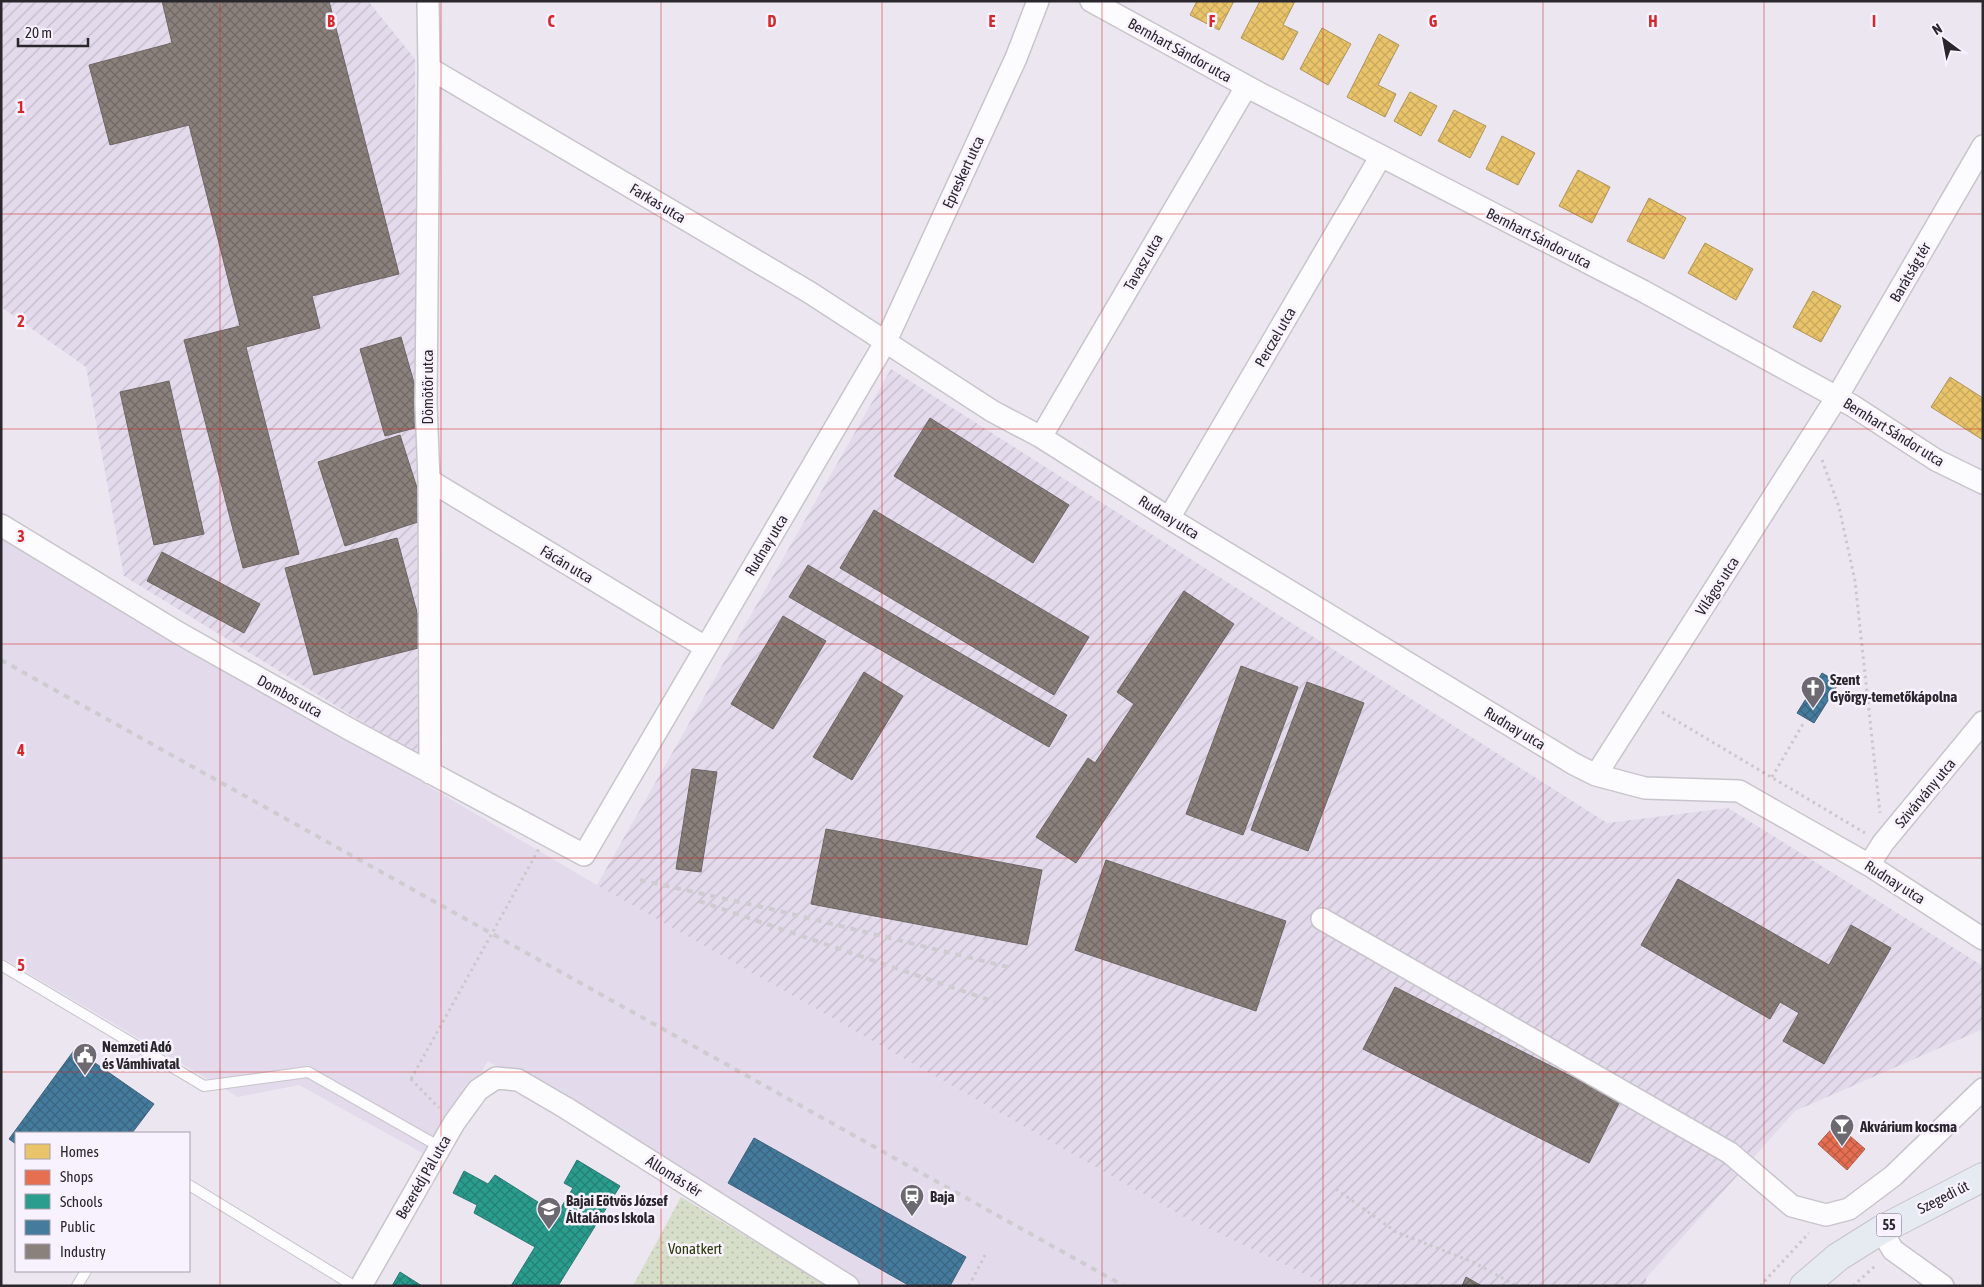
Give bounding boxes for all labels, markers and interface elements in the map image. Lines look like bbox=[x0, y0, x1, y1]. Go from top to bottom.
text: B bbox=[327, 12, 335, 30]
text: C bbox=[547, 12, 555, 30]
text: D bbox=[768, 12, 777, 30]
text: E bbox=[989, 12, 996, 30]
text: F bbox=[1209, 12, 1216, 30]
text: G bbox=[1429, 12, 1438, 30]
text: H bbox=[1648, 12, 1658, 30]
text: I bbox=[1872, 12, 1876, 30]
scale bar bbox=[18, 15, 88, 47]
street label: Bernhart Sándor utca bbox=[1125, 15, 1235, 85]
north arrow bbox=[1919, 15, 1969, 65]
text: N bbox=[1929, 20, 1945, 38]
text: 20 m bbox=[25, 24, 52, 41]
text: 1 bbox=[17, 98, 25, 116]
street label: Epreskert utca bbox=[939, 133, 987, 211]
street label: Farkas utca bbox=[627, 180, 689, 226]
street label: Bernhart Sándor utca bbox=[1484, 204, 1594, 272]
street label: Tavasz utca bbox=[1120, 231, 1166, 293]
street label: Barátság tér bbox=[1886, 239, 1934, 305]
street label: Perczel utca bbox=[1251, 304, 1299, 370]
text: 2 bbox=[17, 312, 25, 330]
street label: Dömötör utca bbox=[419, 350, 436, 424]
street label: Bernhart Sándor utca bbox=[1840, 394, 1948, 470]
street label: Rudnay utca bbox=[1136, 492, 1202, 542]
street label: Rudnay utca bbox=[741, 511, 791, 579]
text: 3 bbox=[17, 527, 25, 545]
street label: Fácán utca bbox=[538, 542, 596, 586]
street label: Világos utca bbox=[1692, 554, 1742, 618]
street label: Dombos utca bbox=[255, 671, 325, 721]
place label: Szent György-temetőkápolna bbox=[1830, 671, 1957, 705]
church icon: Szent György-temetőkápolna bbox=[1800, 675, 1826, 709]
street label: Rudnay utca bbox=[1481, 703, 1549, 753]
text: 4 bbox=[16, 741, 25, 759]
street label: Szivárvány utca bbox=[1891, 755, 1959, 831]
street label: Rudnay utca bbox=[1862, 857, 1928, 907]
text: 5 bbox=[17, 956, 25, 974]
place label: Nemzeti Adó és Vámhivatal bbox=[102, 1038, 181, 1072]
public building icon: Nemzeti Adó és Vámhivatal bbox=[72, 1042, 98, 1076]
bar icon: Akvárium kocsma bbox=[1829, 1113, 1855, 1147]
place label: Akvárium kocsma bbox=[1859, 1118, 1957, 1135]
legend bbox=[15, 1132, 190, 1272]
street label: Bezerédj Pál utca bbox=[392, 1132, 454, 1222]
text: Homes bbox=[60, 1143, 99, 1160]
street label: Állomás tér bbox=[643, 1152, 706, 1200]
text: Shops bbox=[60, 1168, 93, 1185]
street label: Szegedi út bbox=[1914, 1177, 1972, 1217]
station icon: Baja bbox=[899, 1183, 925, 1217]
place label: Baja bbox=[930, 1188, 955, 1205]
place label: Bajai Eötvös József Általános Iskola bbox=[565, 1192, 668, 1226]
text: Schools bbox=[60, 1193, 103, 1210]
school or university icon: Bajai Eötvös József Általános Iskola bbox=[536, 1196, 562, 1230]
road number: 55 bbox=[1876, 1214, 1902, 1236]
text: Public bbox=[60, 1218, 95, 1235]
park label: Vonatkert bbox=[668, 1240, 722, 1257]
text: Industry bbox=[60, 1243, 106, 1260]

